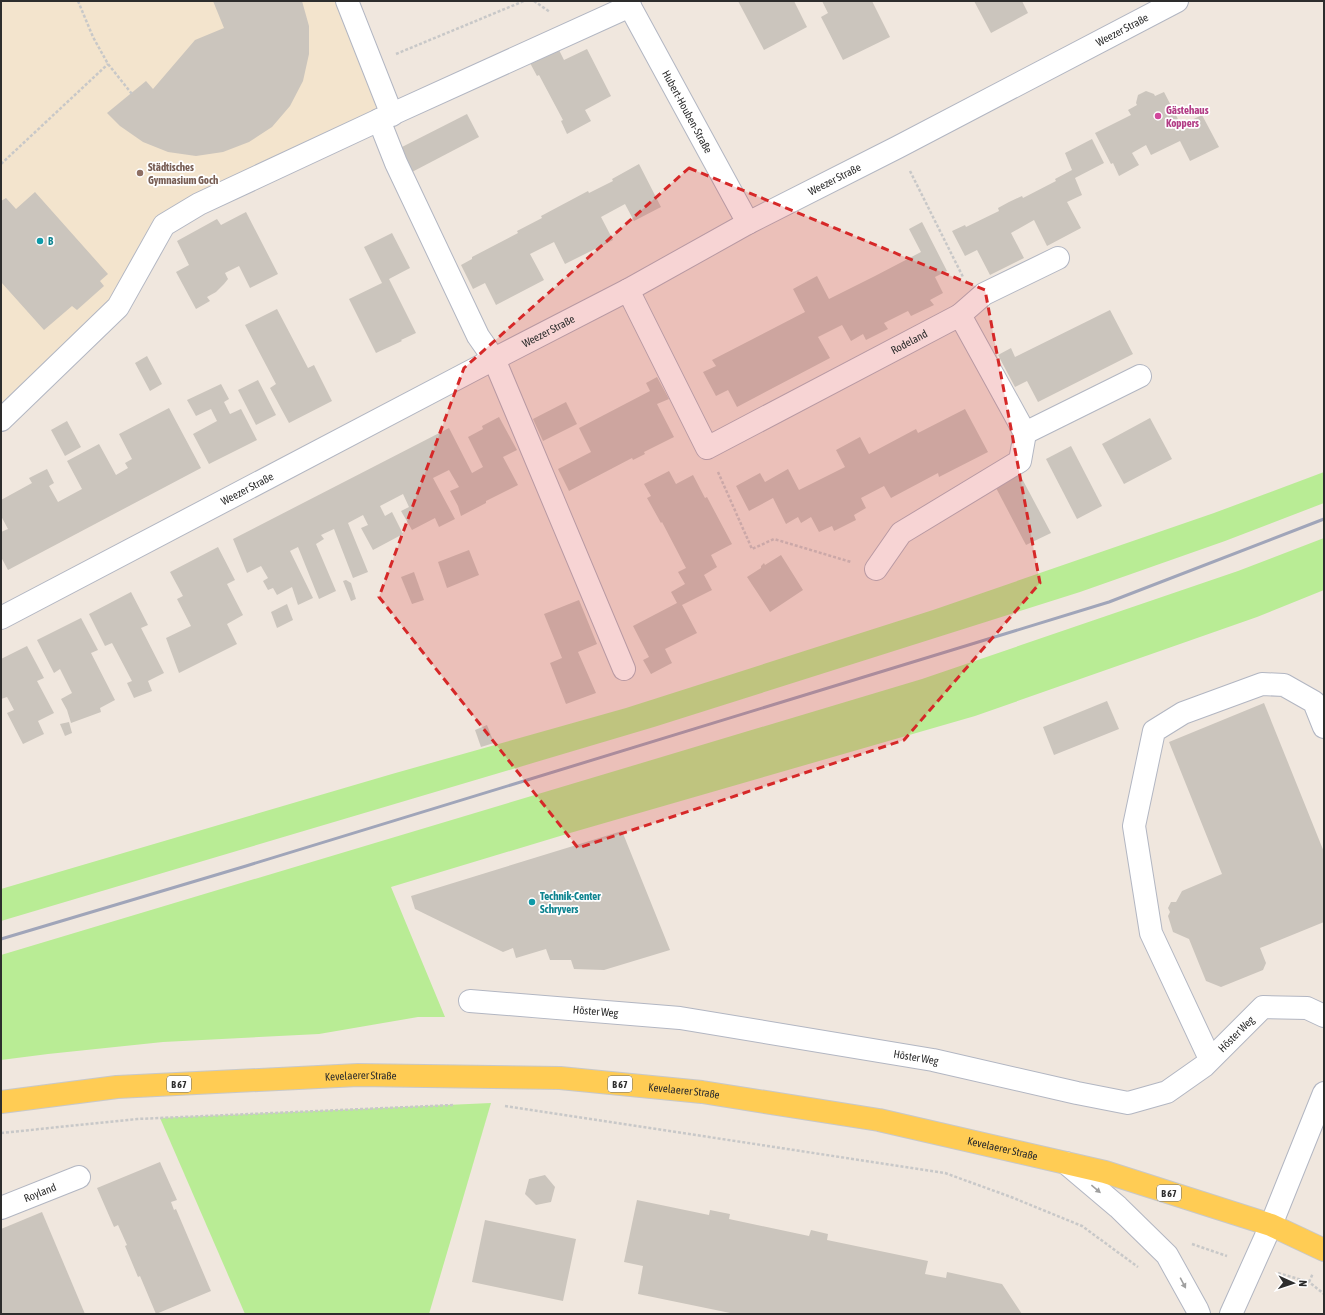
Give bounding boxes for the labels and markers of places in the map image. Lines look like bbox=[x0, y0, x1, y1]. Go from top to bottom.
place label: Gästehaus Koppers bbox=[1166, 104, 1209, 129]
marker: Gästehaus Koppers bbox=[1153, 111, 1163, 121]
place label: Städtisches Gymnasium Goch bbox=[148, 161, 218, 186]
marker: Städtisches Gymnasium Goch bbox=[135, 168, 145, 178]
place label: B bbox=[48, 235, 54, 247]
marker: B bbox=[35, 236, 45, 246]
place label: Technik-Center Schryvers bbox=[540, 890, 601, 915]
marker: Technik-Center Schryvers bbox=[527, 897, 537, 907]

